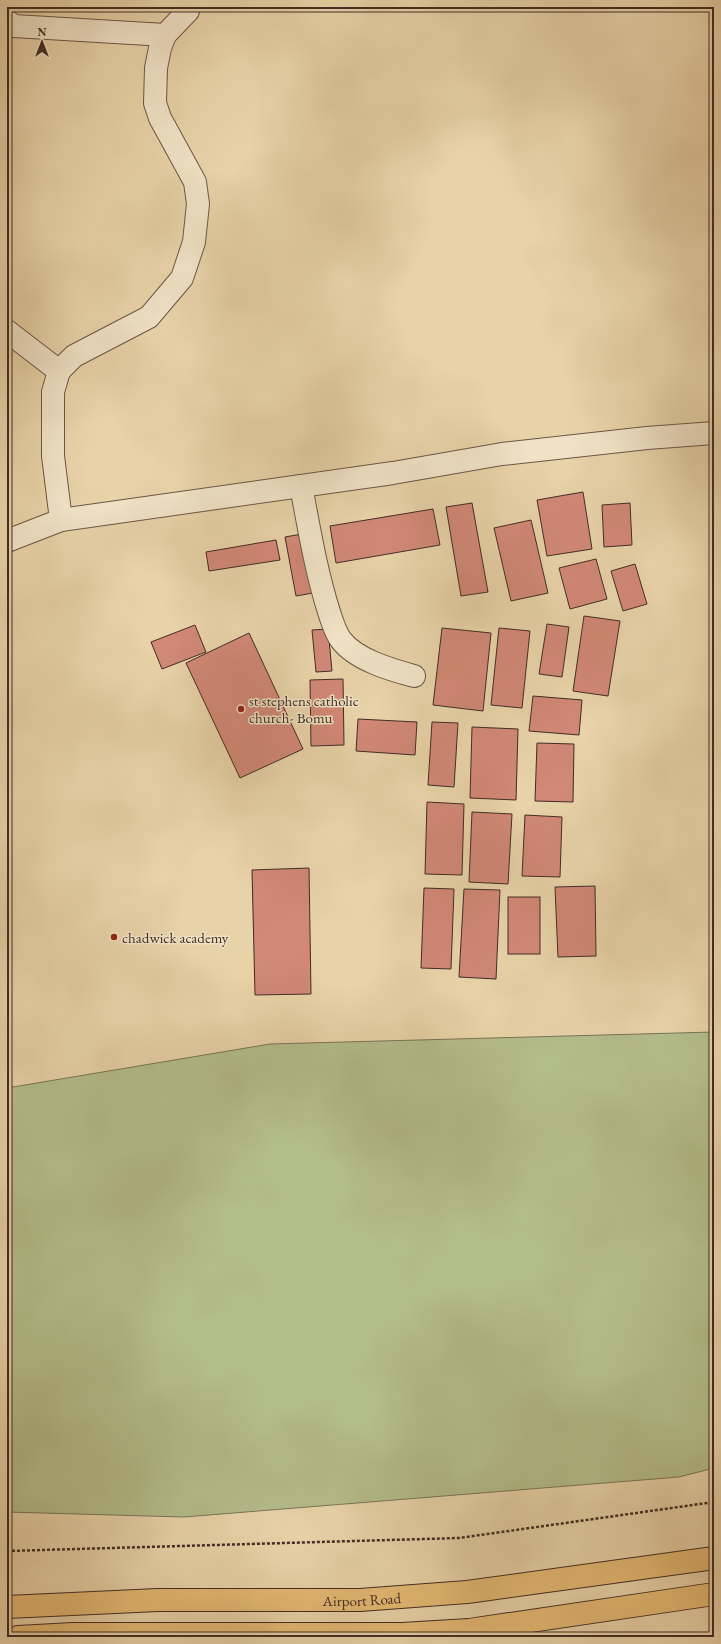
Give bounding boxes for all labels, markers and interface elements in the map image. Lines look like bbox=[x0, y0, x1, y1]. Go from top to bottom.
north arrow bbox=[22, 22, 62, 62]
text: N bbox=[38, 25, 47, 39]
place label: st stephens catholic church- Bomu bbox=[249, 691, 359, 727]
marker: st stephens catholic church- Bomu bbox=[236, 704, 246, 714]
place label: chadwick academy bbox=[122, 928, 229, 947]
marker: chadwick academy bbox=[109, 932, 119, 942]
street label: Airport Road bbox=[322, 1587, 402, 1610]

